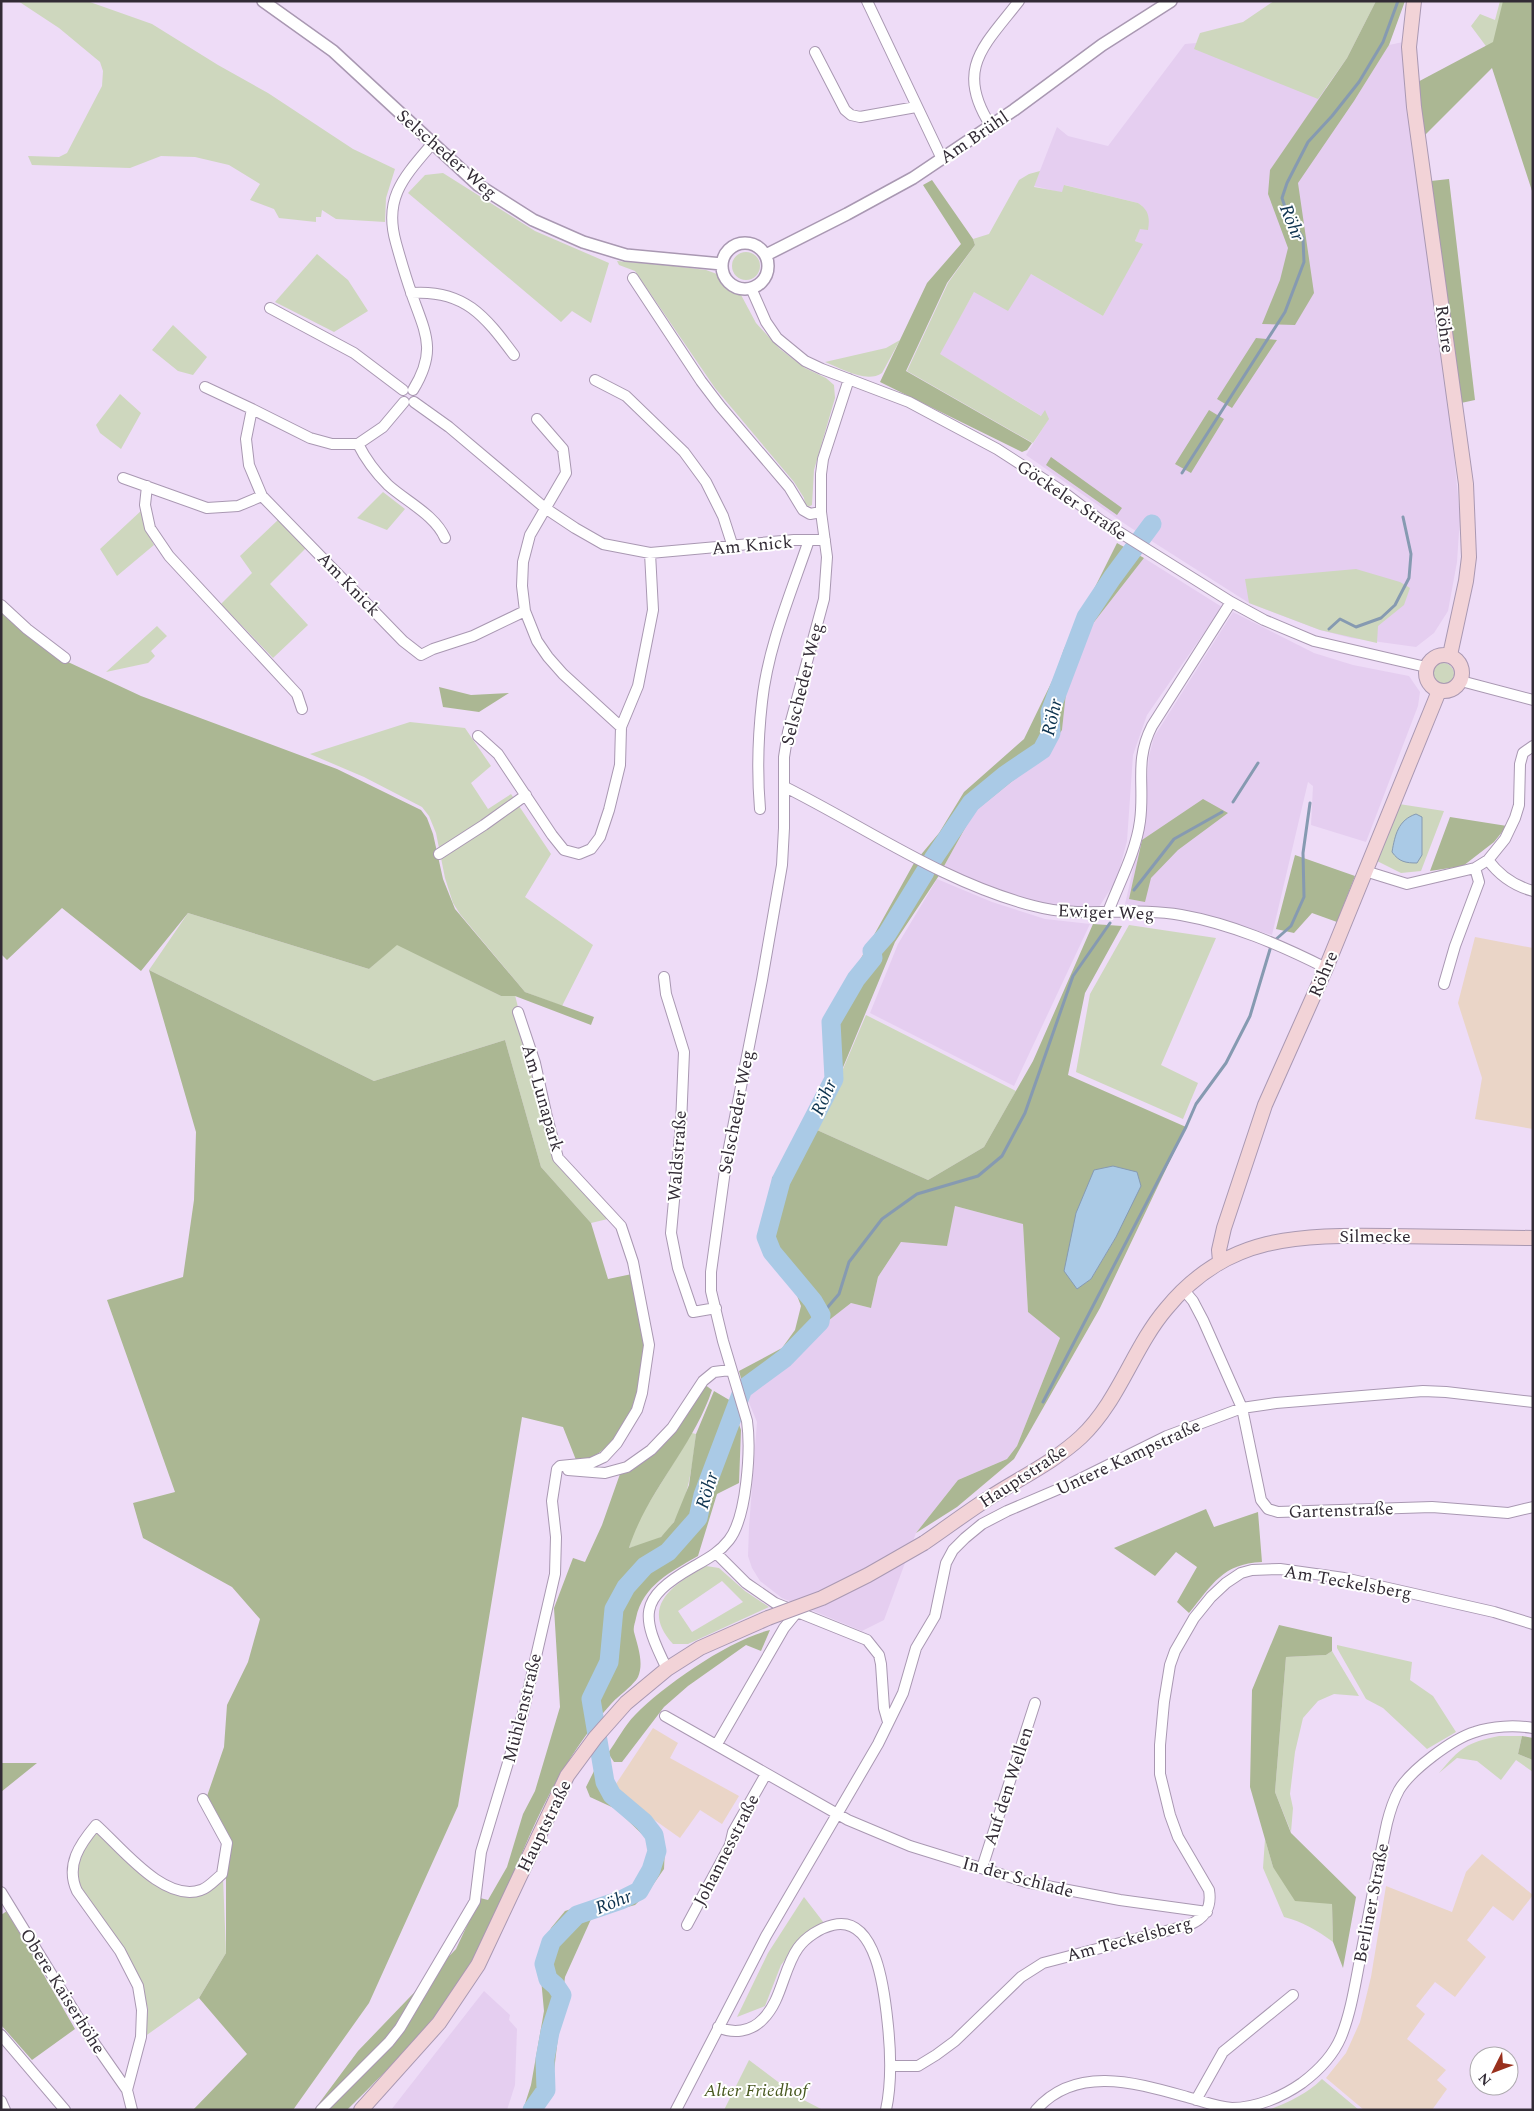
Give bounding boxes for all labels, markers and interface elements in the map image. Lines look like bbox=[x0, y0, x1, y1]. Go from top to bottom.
street label: Selscheder Weg bbox=[390, 103, 503, 206]
street label: Am Brühl bbox=[934, 104, 1014, 171]
water label: Röhr bbox=[1271, 200, 1312, 246]
street label: Röhre bbox=[1428, 303, 1461, 355]
street label: Göckeler Straße bbox=[1011, 453, 1132, 547]
street label: Am Knick bbox=[710, 529, 794, 562]
street label: Am Knick bbox=[311, 546, 387, 623]
street label: Selscheder Weg bbox=[774, 620, 831, 748]
water label: Röhr bbox=[1034, 695, 1071, 739]
street label: Ewiger Weg bbox=[1057, 897, 1155, 928]
street label: Röhre bbox=[1302, 947, 1345, 1002]
street label: Am Lunapark bbox=[514, 1041, 571, 1155]
street label: Selscheder Weg bbox=[711, 1048, 762, 1176]
water label: Röhr bbox=[803, 1074, 845, 1121]
street label: Waldstraße bbox=[661, 1110, 694, 1202]
street label: Silmecke bbox=[1339, 1223, 1411, 1250]
street label: Untere Kampstraße bbox=[1051, 1412, 1205, 1503]
street label: Hauptstraße bbox=[974, 1438, 1073, 1515]
water label: Röhr bbox=[688, 1468, 727, 1513]
street label: Gartenstraße bbox=[1288, 1495, 1394, 1526]
street label: Am Teckelsberg bbox=[1282, 1558, 1414, 1607]
street label: Mühlenstraße bbox=[496, 1650, 549, 1766]
street label: Auf den Wellen bbox=[977, 1723, 1040, 1849]
street label: Hauptstraße bbox=[510, 1775, 578, 1877]
street label: Johannesstraße bbox=[687, 1789, 766, 1911]
street label: Berliner Straße bbox=[1347, 1841, 1396, 1965]
street label: In der Schlade bbox=[959, 1850, 1077, 1905]
water label: Röhr bbox=[591, 1882, 637, 1923]
street label: Am Teckelsberg bbox=[1063, 1910, 1195, 1969]
street label: Obere Kaiserhöhe bbox=[13, 1923, 112, 2059]
north arrow bbox=[1469, 2046, 1519, 2096]
text: N bbox=[1473, 2068, 1496, 2091]
park label: Alter Friedhof bbox=[703, 2077, 811, 2104]

